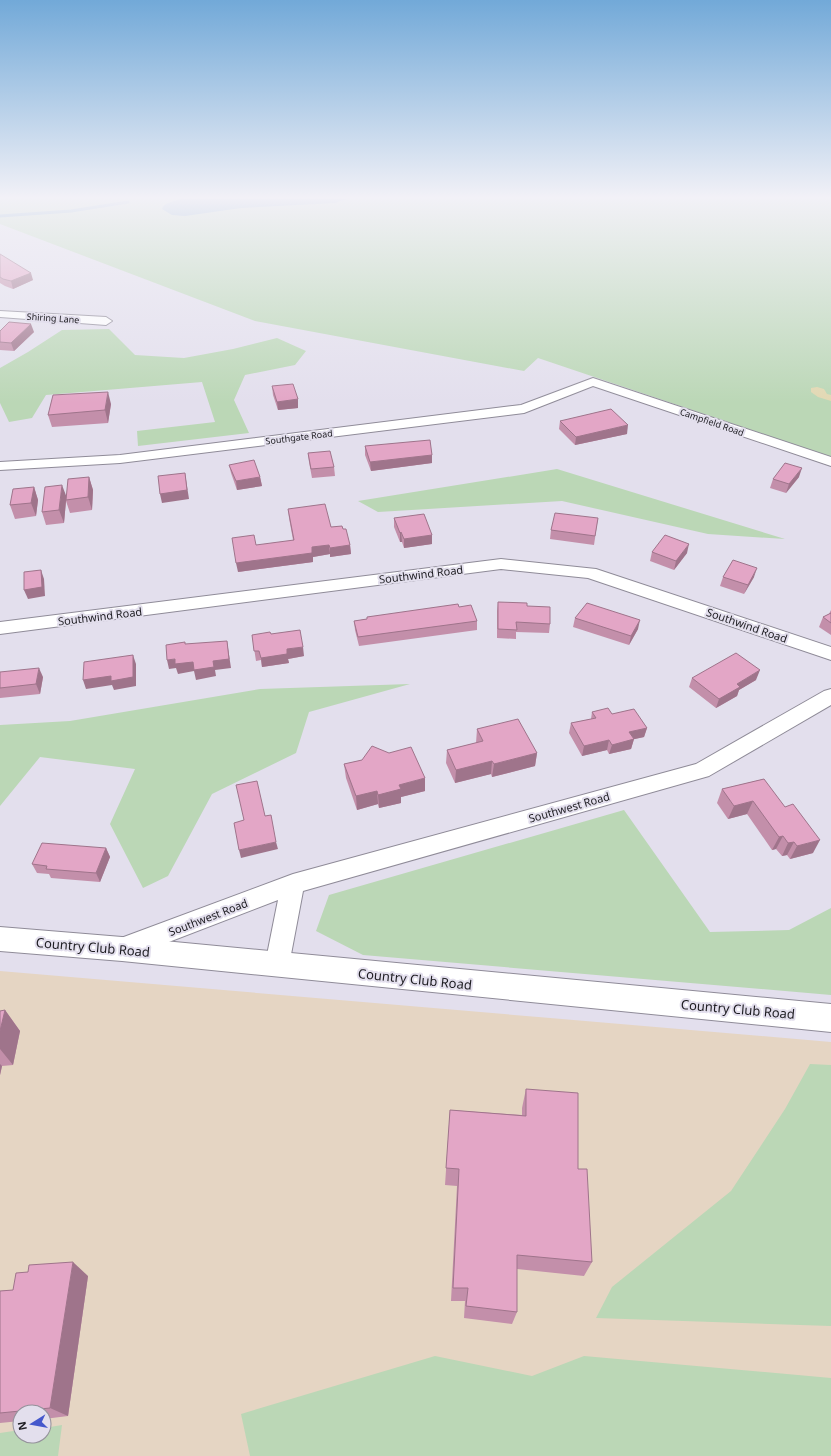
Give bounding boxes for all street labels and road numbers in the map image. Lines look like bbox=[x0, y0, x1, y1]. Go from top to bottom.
street label: Shiring Lane bbox=[26, 310, 80, 326]
street label: Campfield Road bbox=[678, 405, 746, 439]
street label: Southgate Road bbox=[265, 426, 333, 448]
street label: Southwind Road bbox=[378, 561, 464, 587]
street label: Southwind Road bbox=[57, 603, 143, 629]
street label: Southwind Road bbox=[705, 604, 789, 646]
street label: Southwest Road bbox=[527, 788, 611, 826]
street label: Southwest Road bbox=[166, 895, 250, 939]
street label: Country Club Road bbox=[35, 933, 151, 961]
street label: Country Club Road bbox=[357, 964, 473, 994]
street label: Country Club Road bbox=[680, 995, 796, 1023]

